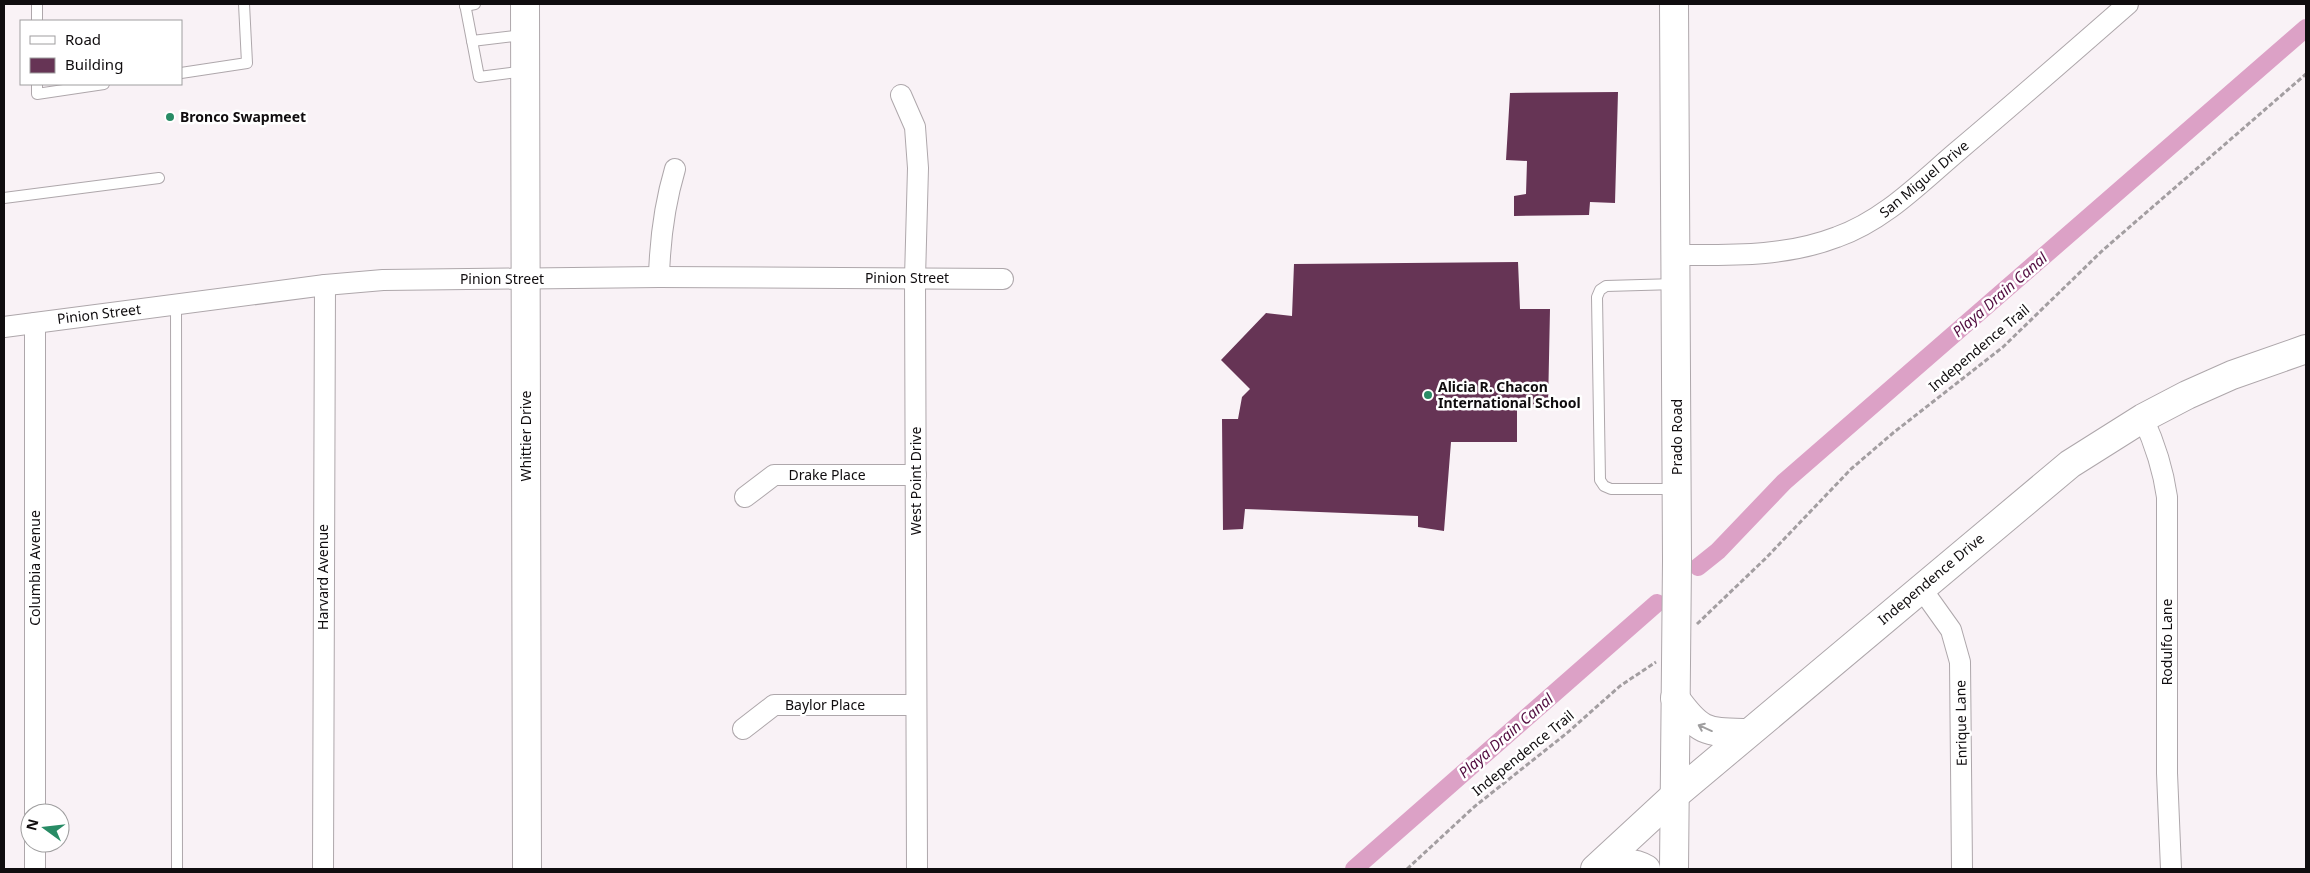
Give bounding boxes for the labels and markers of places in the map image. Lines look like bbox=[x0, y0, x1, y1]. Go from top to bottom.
place label: Bronco Swapmeet bbox=[180, 107, 306, 126]
marker: Bronco Swapmeet bbox=[164, 111, 176, 123]
place label: Alicia R. Chacon International School bbox=[1438, 377, 1581, 412]
marker: Alicia R. Chacon International School bbox=[1422, 389, 1434, 401]

